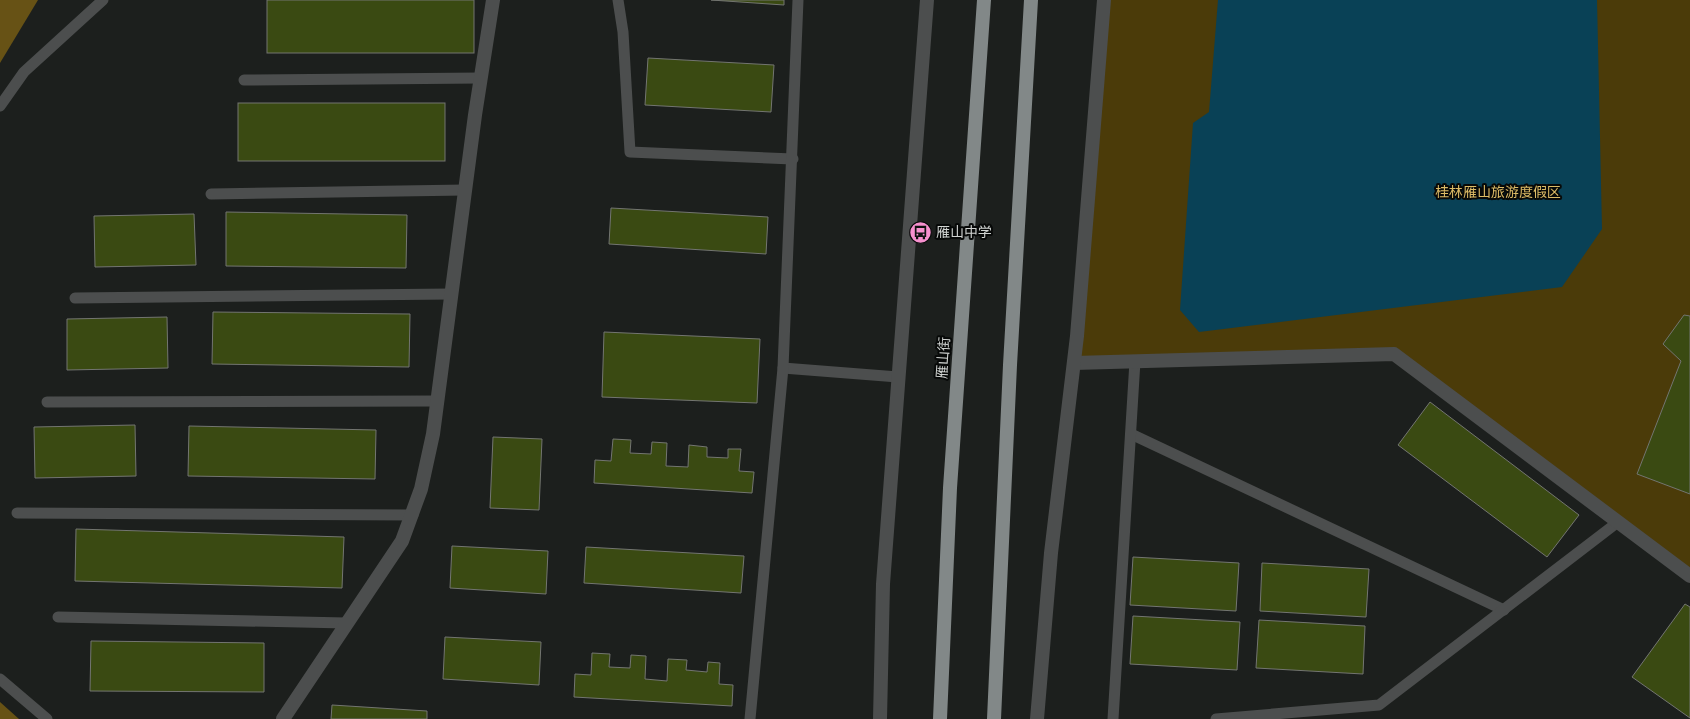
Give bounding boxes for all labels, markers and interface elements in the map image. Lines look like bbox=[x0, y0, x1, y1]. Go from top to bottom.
park label: 桂林雁山旅游度假区 bbox=[1435, 181, 1561, 202]
bus stop icon: 雁山中学 bbox=[908, 220, 932, 244]
place label: 雁山中学 bbox=[936, 221, 992, 242]
street label: 雁山街 bbox=[931, 336, 954, 380]

